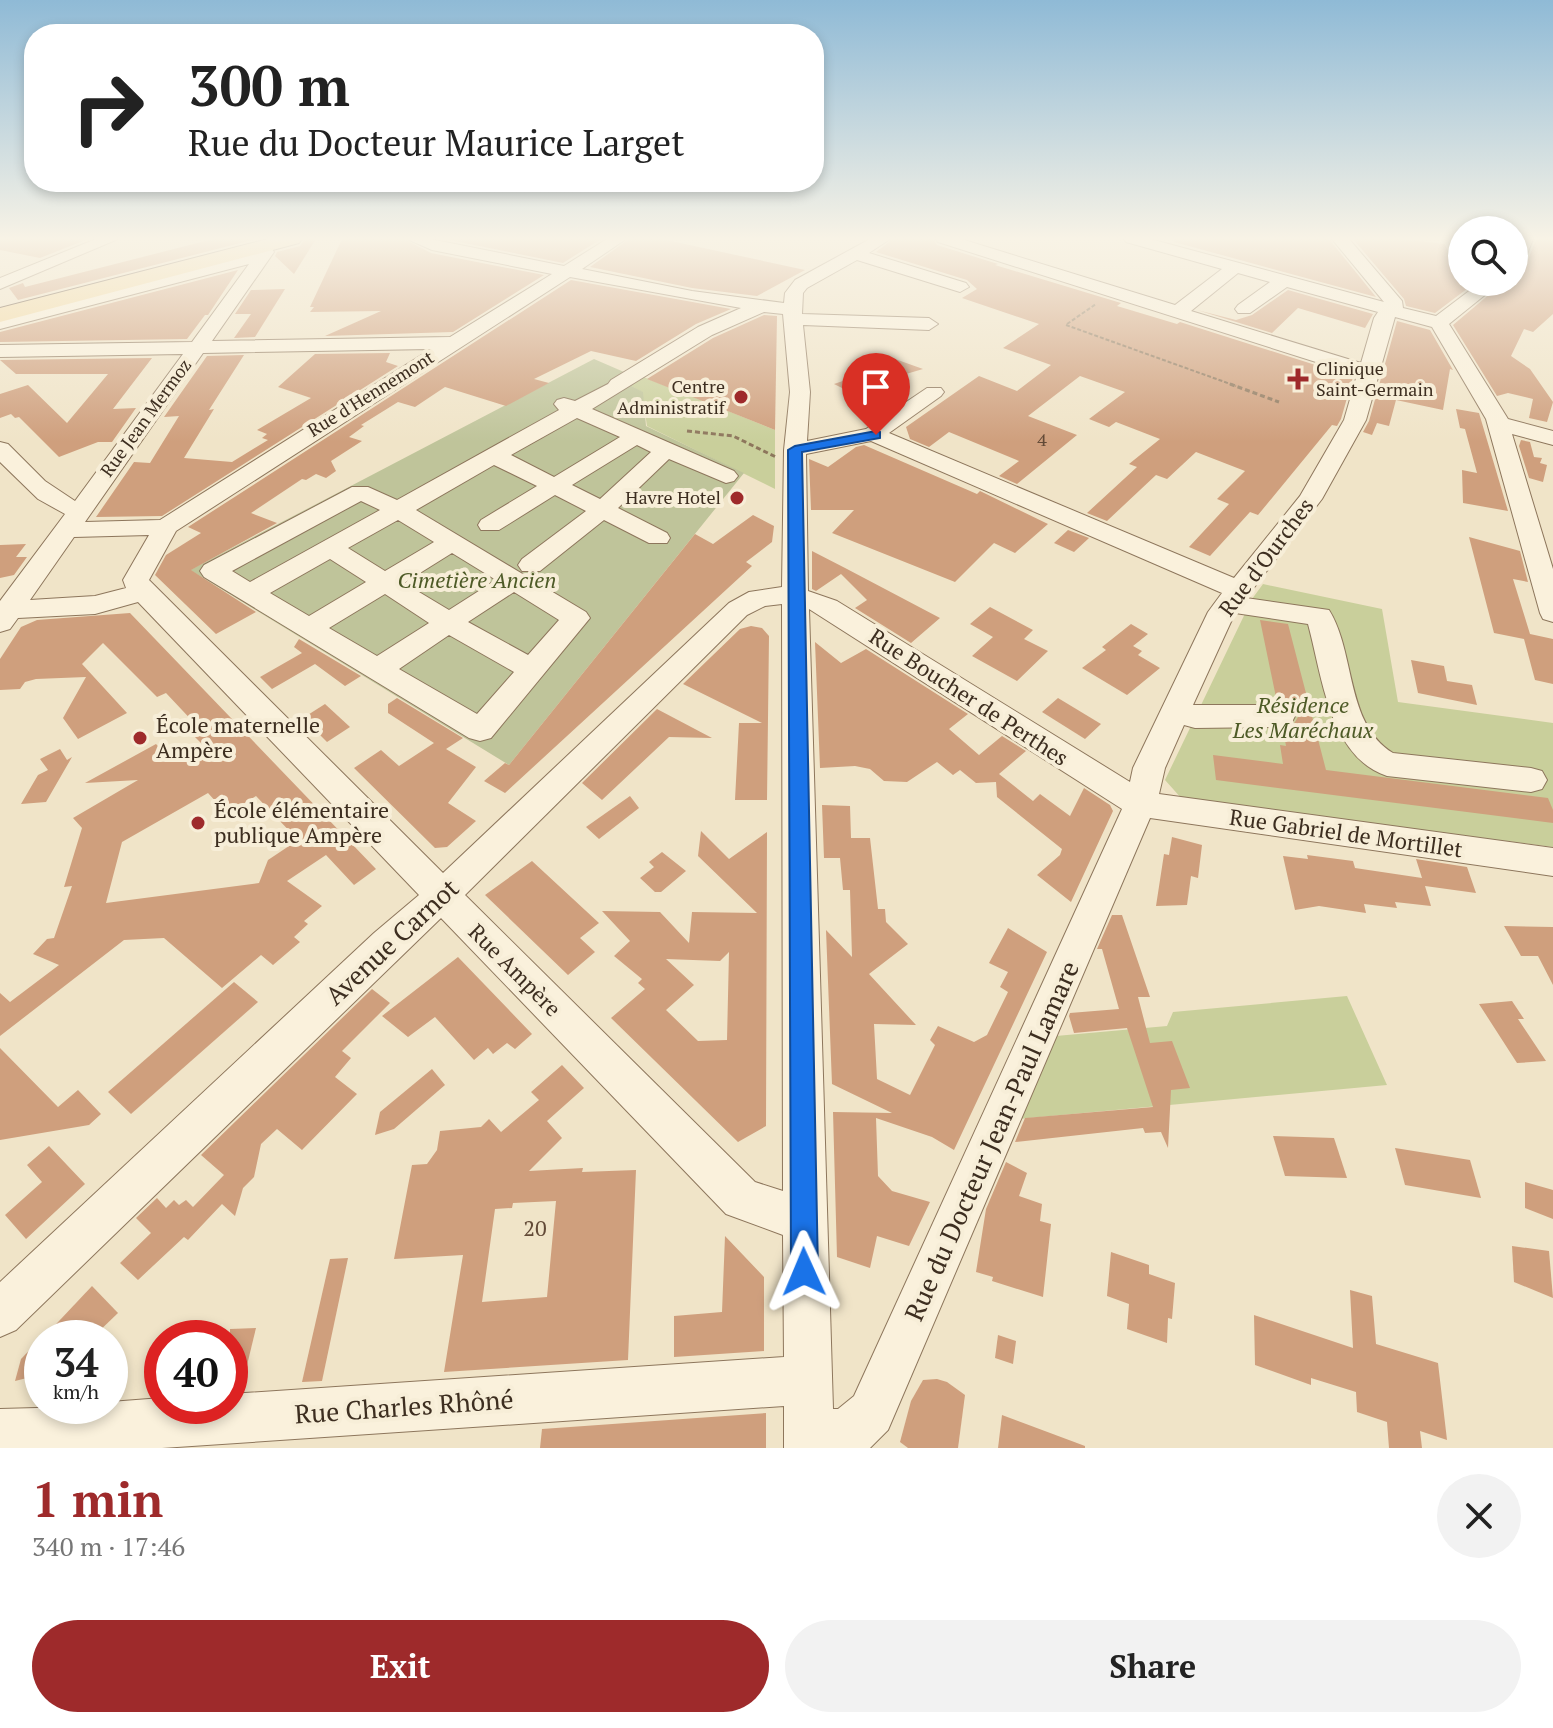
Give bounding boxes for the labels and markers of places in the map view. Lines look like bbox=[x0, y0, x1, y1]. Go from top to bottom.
pin bbox=[842, 353, 910, 435]
place label: Clinique Saint-Germain bbox=[1316, 356, 1434, 401]
marker: Clinique Saint-Germain bbox=[1287, 368, 1309, 390]
place label: Centre Administratif bbox=[617, 374, 727, 419]
marker: Centre Administratif bbox=[732, 388, 750, 406]
place label: Havre Hotel bbox=[625, 485, 721, 509]
marker: Havre Hotel bbox=[728, 489, 746, 507]
place label: École maternelle Ampère bbox=[156, 710, 320, 764]
marker: École maternelle Ampère bbox=[131, 729, 149, 747]
place label: École élémentaire publique Ampère bbox=[214, 795, 389, 849]
marker: École élémentaire publique Ampère bbox=[189, 814, 207, 832]

